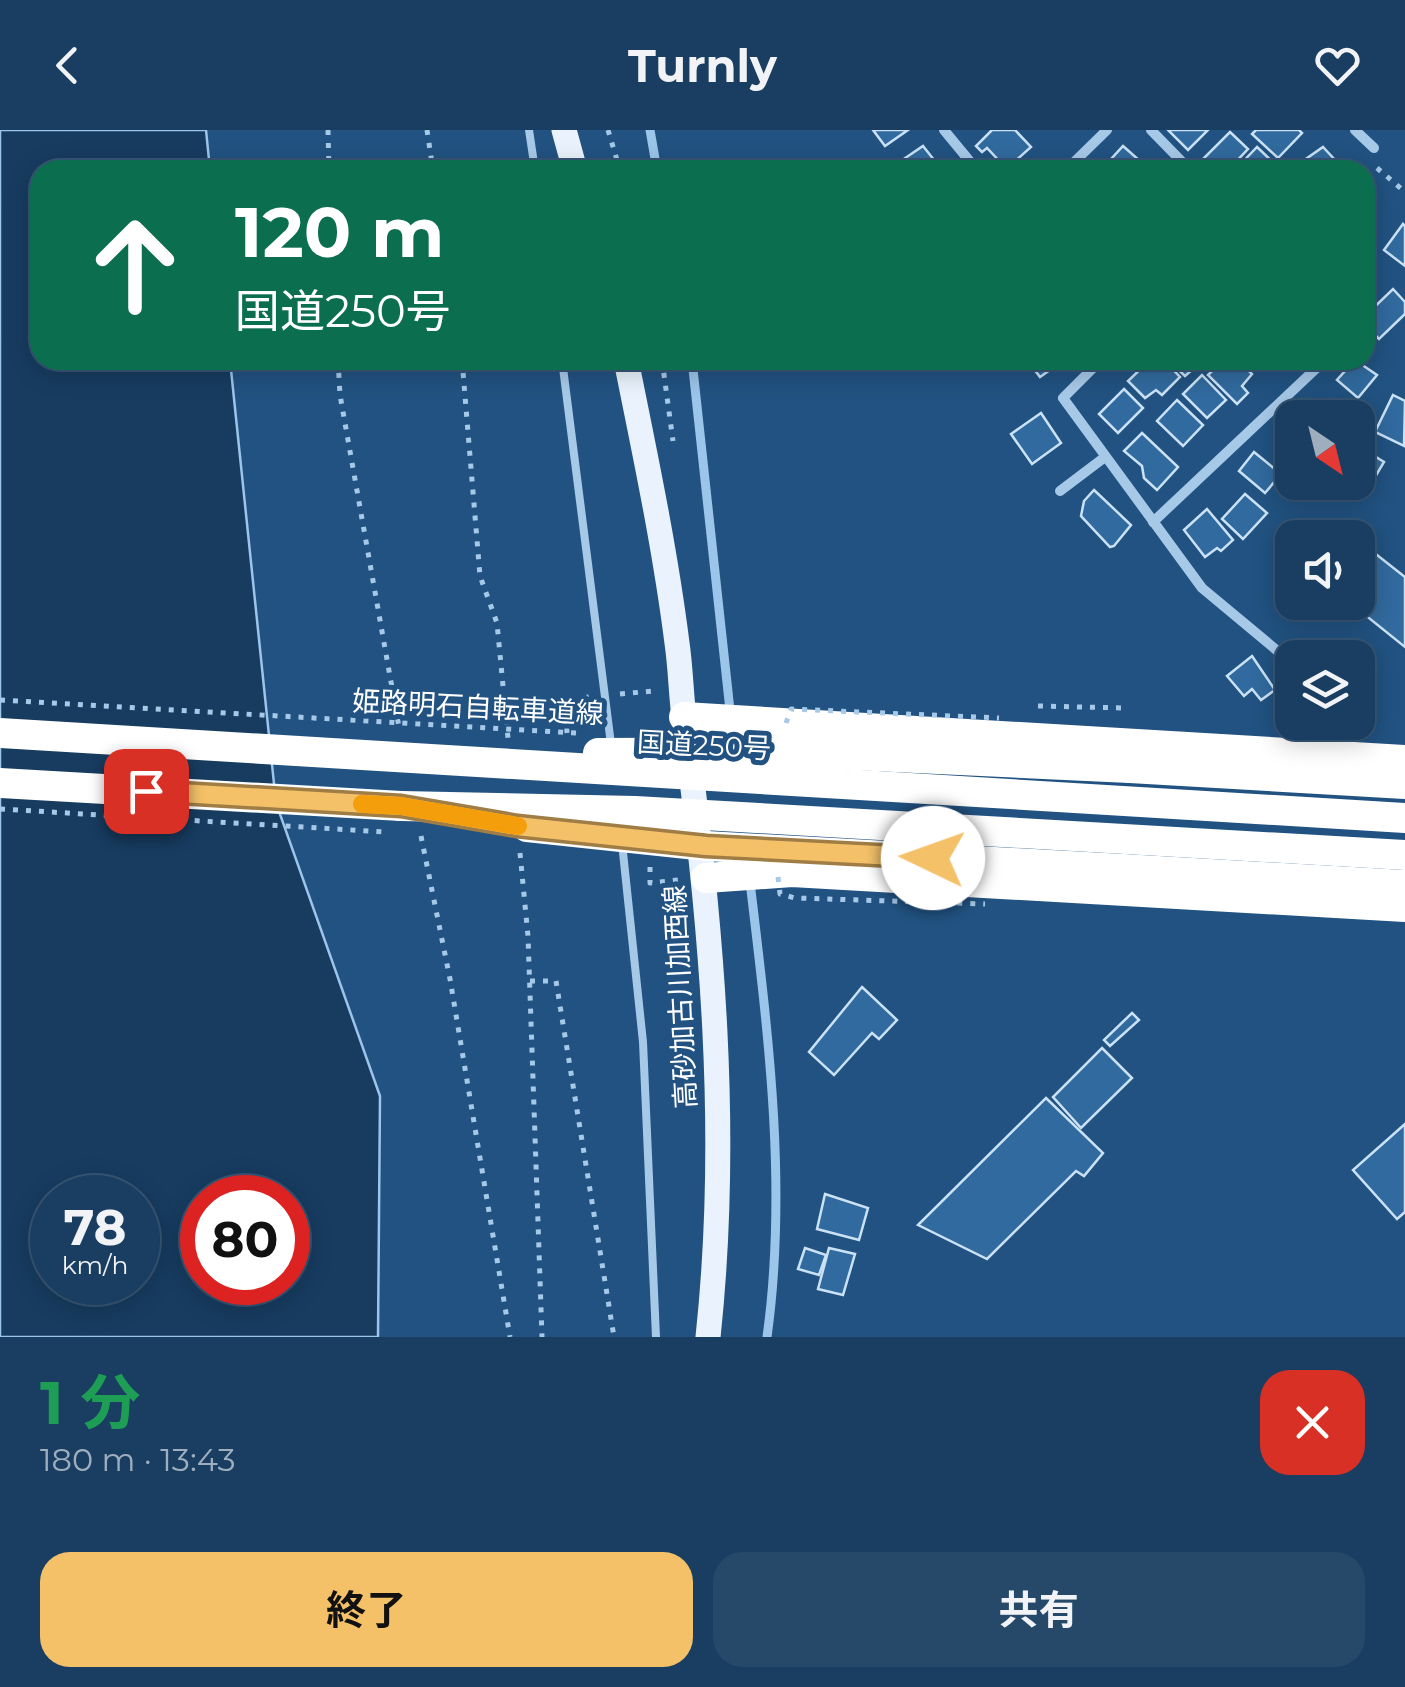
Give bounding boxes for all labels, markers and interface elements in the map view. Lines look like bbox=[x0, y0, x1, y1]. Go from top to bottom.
icon: back bbox=[40, 38, 95, 93]
text: Turnly bbox=[628, 38, 777, 93]
icon: heart bbox=[1310, 38, 1365, 93]
text: 120 m bbox=[235, 189, 445, 275]
icon: ahead bbox=[70, 200, 200, 330]
text: 国道250号 bbox=[235, 283, 451, 338]
north arrow bbox=[1275, 400, 1375, 500]
map controls bbox=[1275, 400, 1375, 740]
button: sound bbox=[1275, 520, 1375, 620]
button: layers bbox=[1275, 640, 1375, 740]
street label: 姫路明石自転車道線 bbox=[351, 683, 605, 731]
street label: 国道250号 bbox=[636, 725, 772, 765]
pin bbox=[104, 749, 189, 834]
icon: arrive bbox=[119, 764, 174, 819]
position arrow bbox=[881, 806, 985, 910]
street label: 高砂加古川加西線 bbox=[657, 884, 703, 1110]
speed limit sign: 80 bbox=[180, 1175, 310, 1305]
text: 78 bbox=[63, 1197, 127, 1258]
text: km/h bbox=[62, 1250, 128, 1280]
text: 1 分 bbox=[40, 1366, 141, 1439]
button: close bbox=[1260, 1370, 1365, 1475]
text: 180 m · 13:43 bbox=[40, 1440, 235, 1479]
button: 終了 bbox=[40, 1552, 693, 1667]
button: 共有 bbox=[713, 1552, 1365, 1667]

